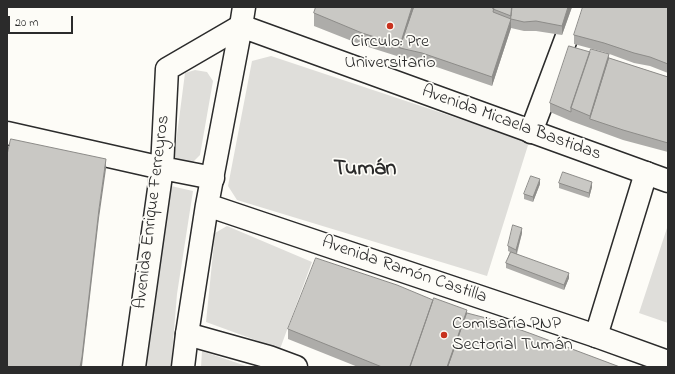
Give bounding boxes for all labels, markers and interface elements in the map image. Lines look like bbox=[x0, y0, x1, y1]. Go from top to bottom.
scale bar bbox=[10, 8, 75, 34]
text: 20 m bbox=[15, 14, 38, 32]
marker: Circulo: Pre Universitario bbox=[385, 21, 395, 31]
place label: Circulo: Pre Universitario bbox=[345, 32, 435, 74]
street label: Avenida Micaela Bastidas bbox=[418, 81, 604, 167]
street label: Avenida Enrique Ferreyros bbox=[130, 114, 176, 310]
district label: Tumán bbox=[334, 157, 396, 183]
street label: Avenida Ramón Castilla bbox=[319, 233, 489, 309]
place label: Comisaría PNP Sectorial Tumán bbox=[452, 314, 573, 356]
marker: Comisaría PNP Sectorial Tumán bbox=[439, 330, 449, 340]

